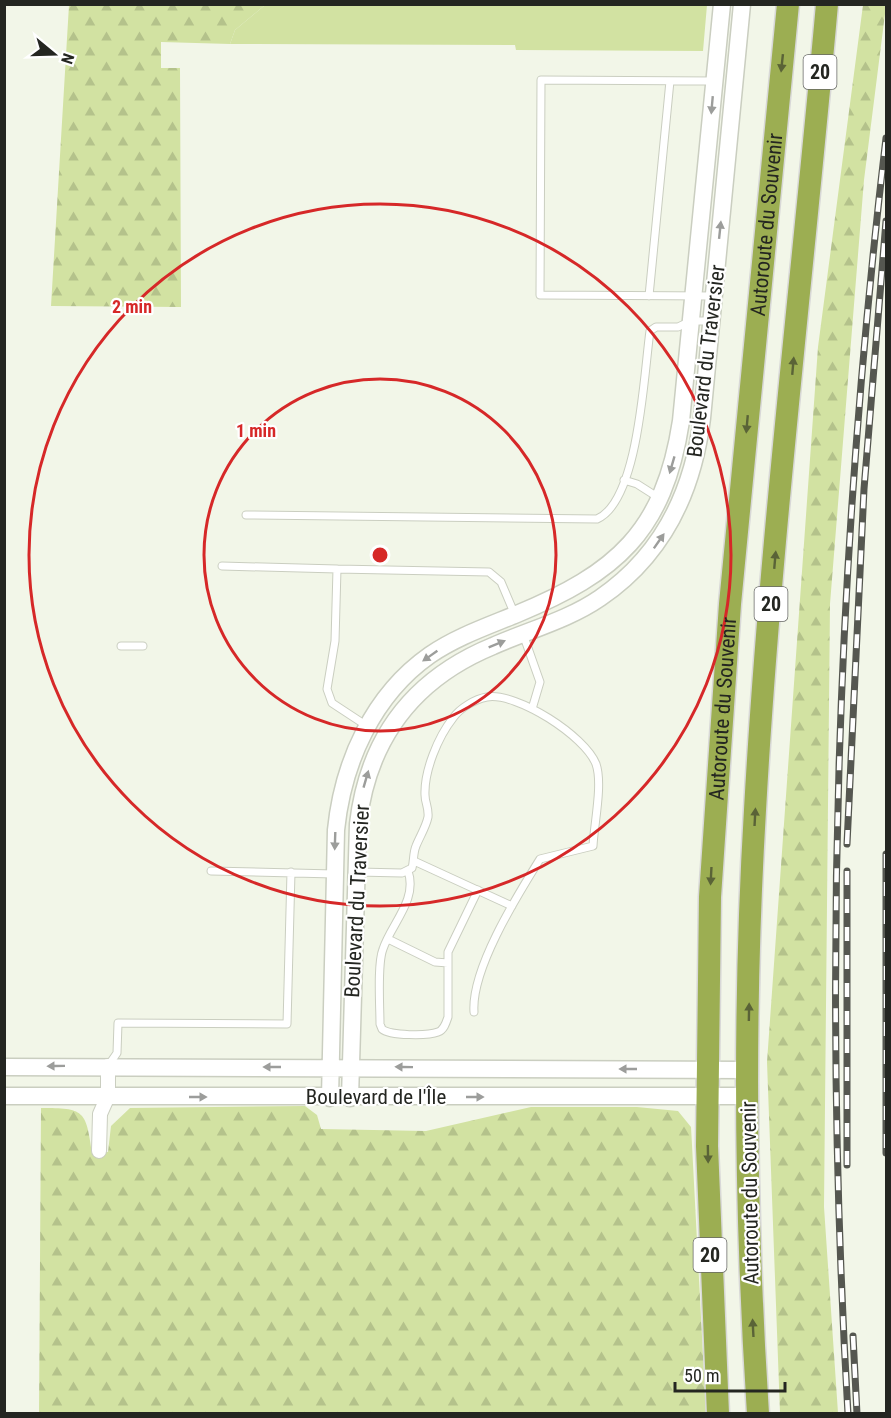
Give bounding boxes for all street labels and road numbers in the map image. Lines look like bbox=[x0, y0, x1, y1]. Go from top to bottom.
road number: 20 bbox=[804, 55, 836, 89]
street label: Autoroute du Souvenir bbox=[746, 132, 787, 317]
street label: Boulevard du Traversier bbox=[682, 263, 730, 459]
road number: 20 bbox=[754, 587, 788, 621]
street label: Autoroute du Souvenir bbox=[705, 616, 741, 801]
street label: Boulevard du Traversier bbox=[340, 804, 374, 998]
street label: Boulevard de l'Île bbox=[306, 1085, 446, 1109]
street label: Autoroute du Souvenir bbox=[736, 1101, 764, 1285]
road number: 20 bbox=[694, 1238, 726, 1272]

